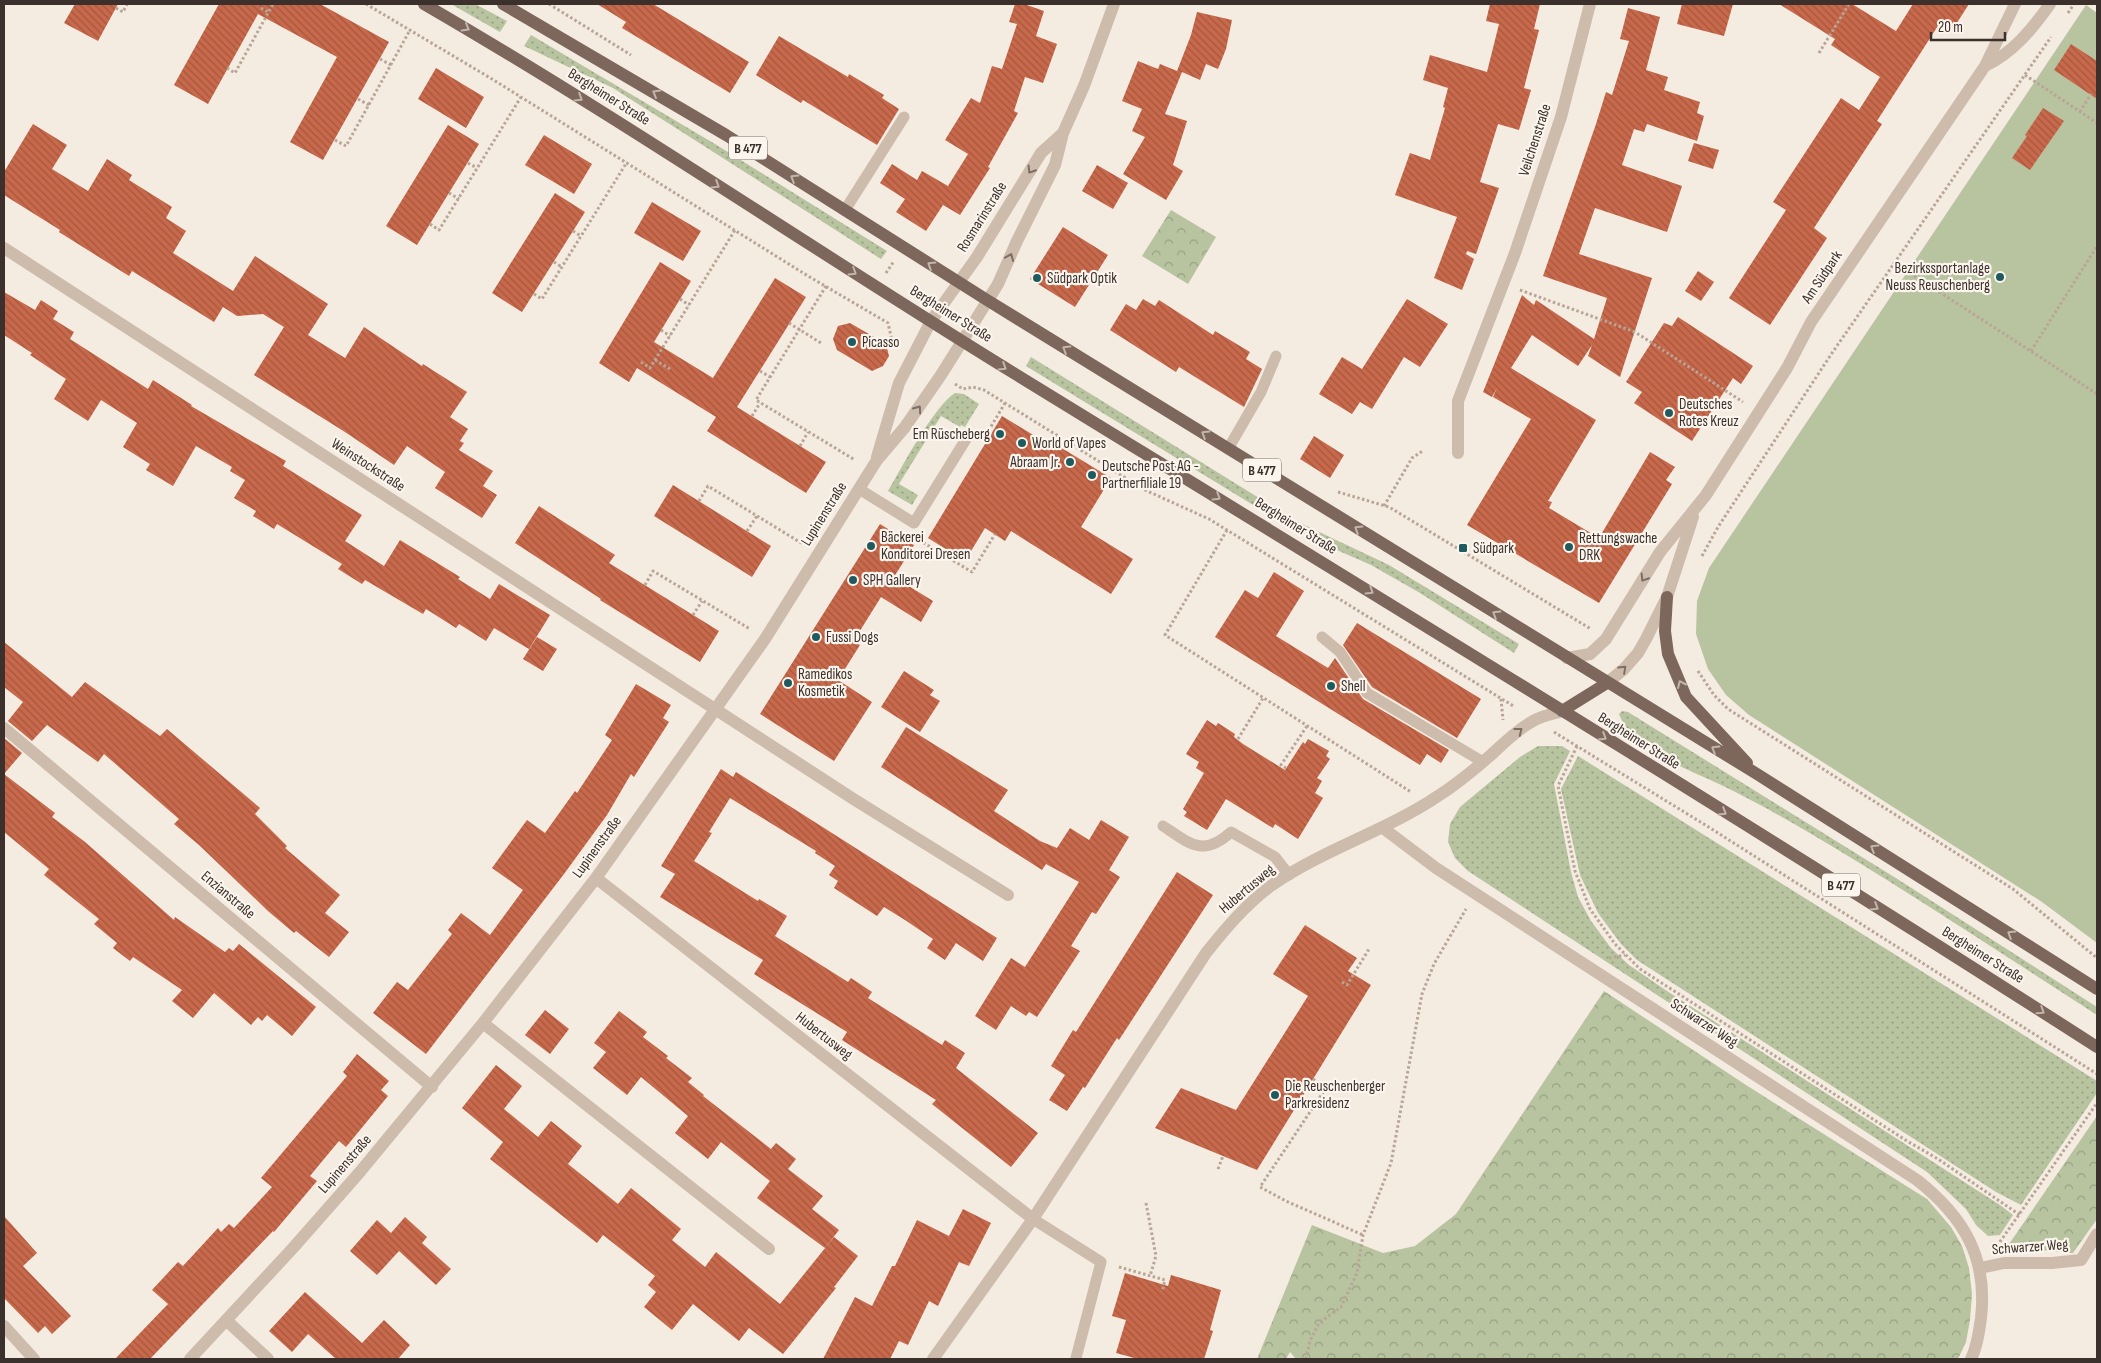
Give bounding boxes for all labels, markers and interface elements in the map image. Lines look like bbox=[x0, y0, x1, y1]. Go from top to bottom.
scale bar bbox=[1931, 10, 2005, 42]
text: 20 m bbox=[1938, 18, 1963, 37]
one-way arrow bbox=[461, 22, 470, 32]
street label: Bergheimer Straße bbox=[564, 64, 654, 130]
one-way arrow bbox=[652, 90, 661, 100]
one-way arrow bbox=[574, 91, 583, 101]
street label: Veilchenstraße bbox=[1514, 101, 1556, 179]
road number: B 477 bbox=[729, 136, 767, 160]
one-way arrow bbox=[1028, 164, 1037, 173]
one-way arrow bbox=[791, 174, 800, 184]
one-way arrow bbox=[711, 178, 720, 188]
street label: Rosmarinstraße bbox=[953, 178, 1011, 256]
street label: Am Südpark bbox=[1797, 247, 1847, 308]
one-way arrow bbox=[1005, 254, 1015, 262]
place label: Bezirkssportanlage Neuss Reuschenberg bbox=[1886, 259, 1990, 295]
one-way arrow bbox=[928, 262, 937, 271]
one-way arrow bbox=[848, 266, 857, 275]
place label: Südpark Optik bbox=[1047, 269, 1117, 288]
marker: Bezirkssportanlage Neuss Reuschenberg bbox=[1994, 271, 2006, 283]
marker: Südpark Optik bbox=[1031, 272, 1043, 284]
street label: Bergheimer Straße bbox=[906, 281, 996, 347]
place label: Picasso bbox=[862, 333, 900, 352]
marker: Picasso bbox=[846, 336, 858, 348]
one-way arrow bbox=[1063, 345, 1072, 355]
one-way arrow bbox=[998, 360, 1007, 370]
place label: Deutsches Rotes Kreuz bbox=[1679, 395, 1739, 431]
one-way arrow bbox=[912, 405, 921, 414]
marker: Deutsches Rotes Kreuz bbox=[1663, 407, 1675, 419]
place label: Em Rüscheberg bbox=[913, 425, 990, 444]
marker: Em Rüscheberg bbox=[994, 428, 1006, 440]
one-way arrow bbox=[1201, 431, 1210, 440]
street label: Weinstockstraße bbox=[327, 434, 409, 496]
place label: World of Vapes bbox=[1032, 434, 1106, 453]
marker: World of Vapes bbox=[1016, 437, 1028, 449]
place label: Abraam Jr. bbox=[1009, 453, 1060, 472]
marker: Abraam Jr. bbox=[1064, 456, 1076, 468]
place label: Deutsche Post AG - Partnerfiliale 19 bbox=[1102, 457, 1199, 493]
road number: B 477 bbox=[1243, 458, 1281, 482]
marker: Deutsche Post AG - Partnerfiliale 19 bbox=[1086, 469, 1098, 481]
street label: Lupinenstraße bbox=[797, 479, 851, 549]
one-way arrow bbox=[1211, 490, 1220, 500]
street label: Bergheimer Straße bbox=[1251, 493, 1341, 559]
one-way arrow bbox=[1354, 525, 1363, 535]
place label: Bäckerei Konditorei Dresen bbox=[881, 528, 970, 564]
place label: Rettungswache DRK bbox=[1579, 529, 1657, 565]
place label: Südpark bbox=[1473, 539, 1514, 558]
marker: Bäckerei Konditorei Dresen bbox=[865, 540, 877, 552]
marker: Rettungswache DRK bbox=[1563, 541, 1575, 553]
marker: Südpark bbox=[1457, 542, 1469, 554]
place label: SPH Gallery bbox=[863, 571, 921, 590]
one-way arrow bbox=[1641, 573, 1651, 582]
marker: SPH Gallery bbox=[847, 574, 859, 586]
one-way arrow bbox=[1364, 585, 1373, 594]
one-way arrow bbox=[1492, 611, 1501, 621]
place label: Fussi Dogs bbox=[826, 628, 879, 647]
marker: Fussi Dogs bbox=[810, 631, 822, 643]
place label: Ramedikos Kosmetik bbox=[798, 665, 852, 701]
one-way arrow bbox=[1618, 666, 1627, 675]
marker: Ramedikos Kosmetik bbox=[782, 677, 794, 689]
place label: Shell bbox=[1341, 677, 1365, 696]
marker: Shell bbox=[1325, 680, 1337, 692]
one-way arrow bbox=[1676, 680, 1687, 689]
street label: Bergheimer Straße bbox=[1594, 708, 1684, 774]
one-way arrow bbox=[1513, 728, 1522, 736]
one-way arrow bbox=[1598, 731, 1607, 740]
one-way arrow bbox=[1712, 746, 1721, 755]
one-way arrow bbox=[1717, 806, 1726, 815]
street label: Lupinenstraße bbox=[568, 812, 626, 882]
one-way arrow bbox=[1870, 844, 1879, 854]
street label: Hubertusweg bbox=[1215, 860, 1279, 918]
street label: Enzianstraße bbox=[197, 867, 259, 923]
road number: B 477 bbox=[1822, 874, 1860, 896]
one-way arrow bbox=[1870, 901, 1879, 911]
street label: Bergheimer Straße bbox=[1938, 922, 2028, 988]
one-way arrow bbox=[2008, 931, 2017, 940]
street label: Schwarzer Weg bbox=[1667, 994, 1741, 1052]
one-way arrow bbox=[2035, 1005, 2044, 1014]
street label: Hubertusweg bbox=[792, 1008, 856, 1064]
place label: Die Reuschenberger Parkresidenz bbox=[1285, 1077, 1386, 1113]
marker: Die Reuschenberger Parkresidenz bbox=[1269, 1089, 1281, 1101]
street label: Lupinenstraße bbox=[314, 1131, 376, 1197]
street label: Schwarzer Weg bbox=[1991, 1235, 2069, 1259]

